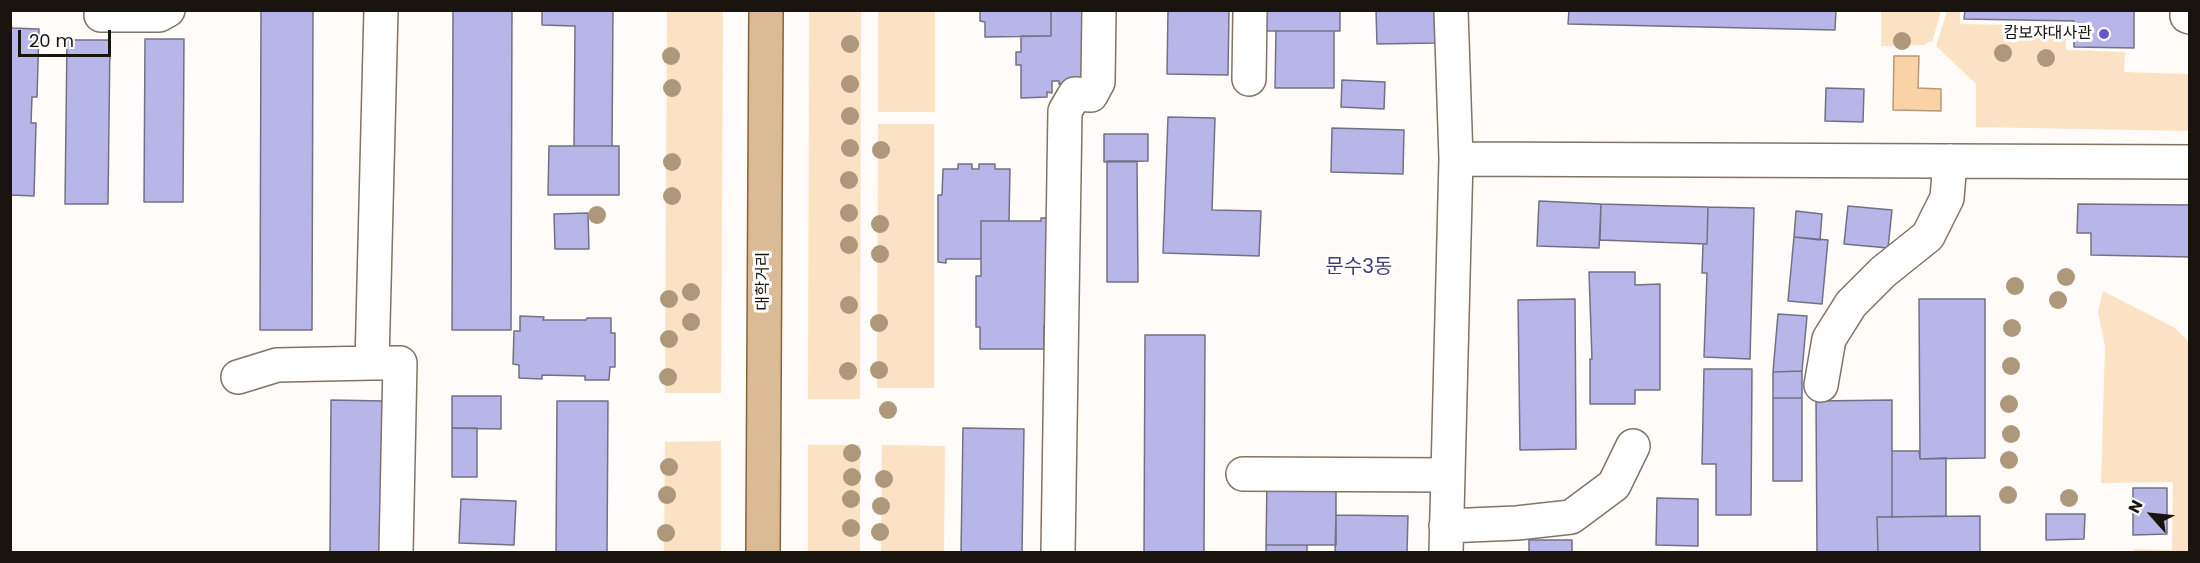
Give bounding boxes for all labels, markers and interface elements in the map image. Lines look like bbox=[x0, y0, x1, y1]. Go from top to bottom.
scale bar bbox=[21, 18, 114, 56]
place label: 캄보쟈대사관 bbox=[2004, 24, 2092, 44]
marker: 캄보쟈대사관 bbox=[2097, 27, 2111, 41]
text: 20 m bbox=[29, 28, 74, 53]
street label: 대학거리 bbox=[754, 252, 774, 310]
district label: 문수3동 bbox=[1326, 256, 1392, 280]
north arrow bbox=[2122, 485, 2182, 545]
text: N bbox=[2123, 496, 2148, 517]

